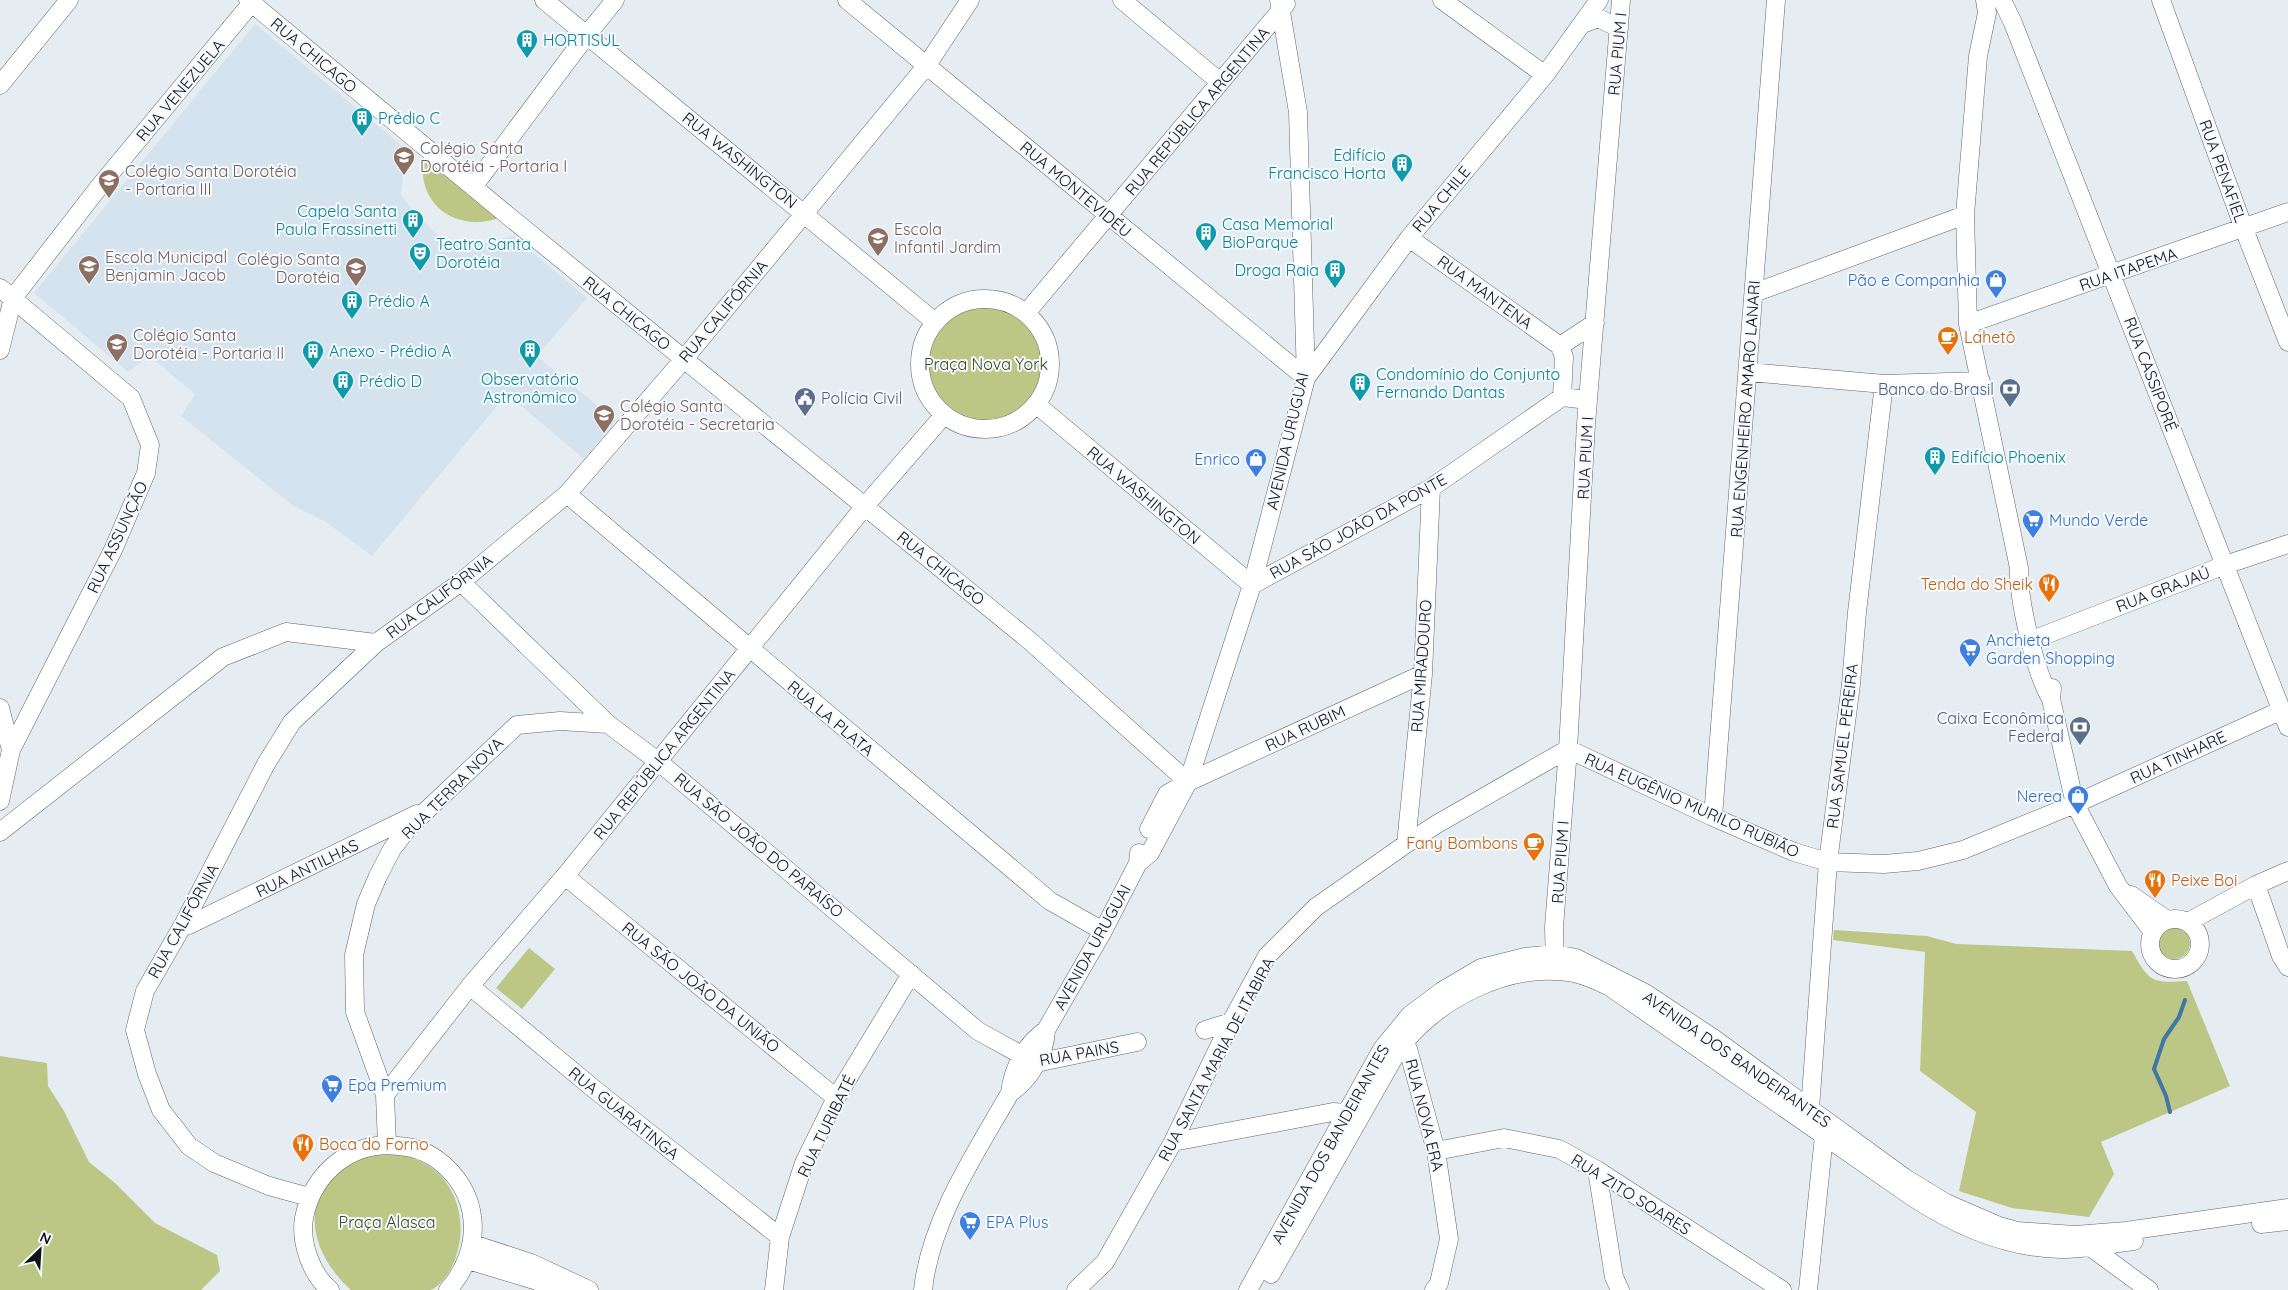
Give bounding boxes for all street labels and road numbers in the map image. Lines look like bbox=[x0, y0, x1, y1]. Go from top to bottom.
street label: RUA PIUM I bbox=[1603, 12, 1631, 96]
street label: RUA CHICAGO bbox=[267, 13, 361, 97]
street label: RUA REPÚBLICA ARGENTINA bbox=[1121, 23, 1273, 199]
street label: RUA VENEZUELA bbox=[132, 35, 228, 145]
street label: RUA WASHINGTON bbox=[678, 107, 802, 213]
street label: RUA PENAFIEL bbox=[2195, 117, 2251, 226]
street label: RUA MONTEVIDÉU bbox=[1016, 137, 1136, 241]
street label: RUA CHILE bbox=[1408, 162, 1474, 236]
street label: RUA ITAPEMA bbox=[2077, 243, 2179, 295]
street label: RUA MANTENA bbox=[1434, 251, 1536, 333]
street label: RUA CALIFÓRNIA bbox=[674, 256, 772, 366]
street label: RUA CHICAGO bbox=[579, 272, 675, 354]
street label: RUA ENGENHEIRO AMARO LANARI bbox=[1726, 280, 1764, 538]
street label: RUA CASSIPORÉ bbox=[2120, 314, 2182, 434]
street label: AVENIDA URUGUAI bbox=[1261, 370, 1313, 512]
street label: RUA PIUM I bbox=[1573, 416, 1597, 500]
street label: RUA WASHINGTON bbox=[1083, 442, 1205, 548]
street label: RUA SÃO JOÃO DA PONTE bbox=[1266, 469, 1450, 583]
street label: RUA ASSUNÇÃO bbox=[82, 478, 152, 596]
street label: RUA CHICAGO bbox=[893, 527, 989, 609]
street label: RUA CALIFÓRNIA bbox=[382, 550, 496, 642]
street label: RUA GRAJAÚ bbox=[2113, 562, 2213, 616]
street label: RUA MIRADOURO bbox=[1406, 599, 1436, 733]
street label: RUA SAMUEL PEREIRA bbox=[1822, 662, 1862, 830]
street label: RUA REPÚBLICA ARGENTINA bbox=[589, 665, 739, 843]
street label: RUA LA PLATA bbox=[784, 676, 878, 760]
street label: RUA RUBIM bbox=[1262, 701, 1348, 755]
street label: RUA TINHARE bbox=[2127, 726, 2229, 788]
street label: RUA TERRA NOVA bbox=[397, 733, 507, 843]
street label: RUA EUGÊNIO MURILO RUBIÃO bbox=[1582, 748, 1802, 862]
street label: RUA SÃO JOÃO DO PARAÍSO bbox=[670, 768, 848, 922]
street label: RUA PIUM I bbox=[1547, 820, 1573, 904]
street label: RUA ANTILHAS bbox=[252, 835, 362, 901]
street label: RUA CALIFÓRNIA bbox=[143, 860, 223, 982]
street label: AVENIDA URUGUAI bbox=[1049, 881, 1135, 1013]
street label: RUA SÃO JOÃO DA UNIÃO bbox=[618, 917, 784, 1057]
street label: RUA SANTA MARIA DE ITABIRA bbox=[1154, 954, 1278, 1164]
street label: AVENIDA DOS BANDEIRANTES bbox=[1639, 986, 1835, 1132]
street label: RUA PAINS bbox=[1038, 1036, 1120, 1070]
street label: AVENIDA DOS BANDEIRANTES bbox=[1267, 1041, 1393, 1247]
street label: RUA NOVA ERA bbox=[1401, 1057, 1449, 1173]
street label: RUA GUARATINGA bbox=[565, 1062, 683, 1164]
street label: RUA TURIBATÉ bbox=[793, 1072, 859, 1180]
street label: RUA ZITO SOARES bbox=[1568, 1149, 1694, 1239]

